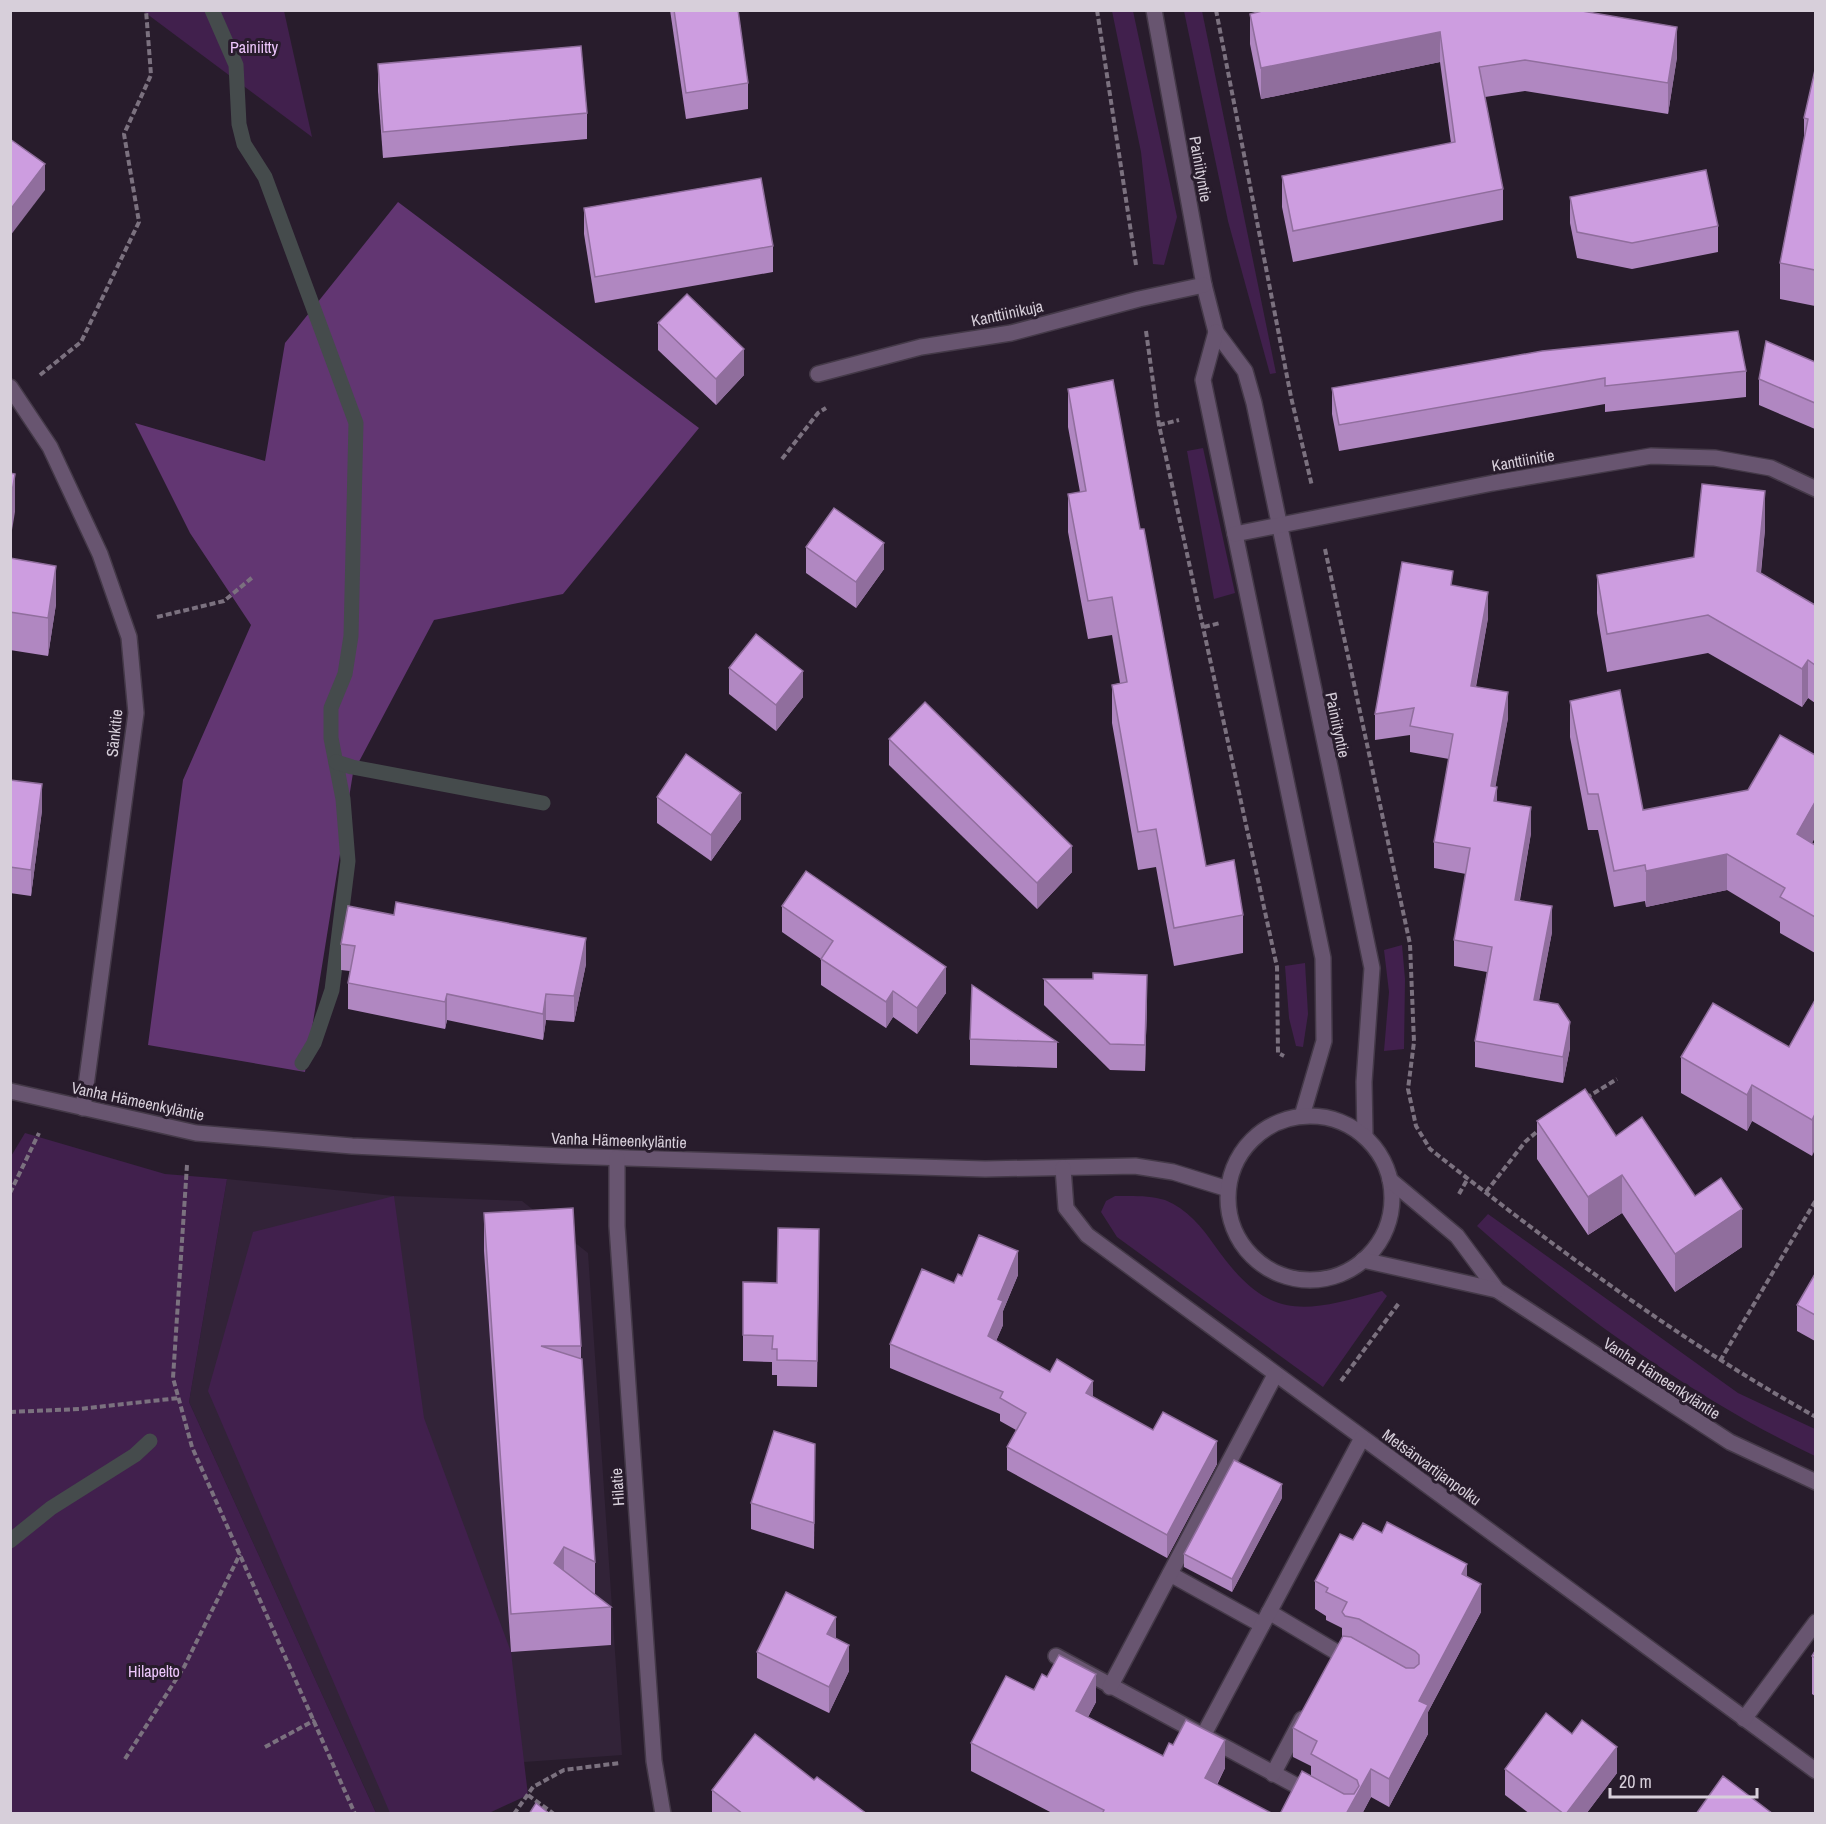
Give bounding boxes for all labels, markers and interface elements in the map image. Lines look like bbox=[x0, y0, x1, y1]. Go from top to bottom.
park label: Painiitty bbox=[230, 36, 279, 58]
street label: Painiityntie bbox=[1184, 134, 1218, 204]
street label: Kanttiinikuja bbox=[969, 295, 1046, 331]
street label: Kanttiinitie bbox=[1490, 444, 1556, 476]
street label: Painiityntie bbox=[1320, 690, 1356, 760]
street label: Sänkitie bbox=[101, 708, 127, 758]
street label: Vanha Hämeenkyläntie bbox=[69, 1076, 207, 1126]
street label: Vanha Hämeenkyläntie bbox=[551, 1127, 687, 1153]
street label: Vanha Hämeenkyläntie bbox=[1599, 1332, 1725, 1424]
street label: Metsänvartijanpolku bbox=[1378, 1424, 1486, 1510]
street label: Hilatie bbox=[605, 1467, 629, 1507]
park label: Hilapelto bbox=[128, 1660, 180, 1682]
scale bar bbox=[1610, 1761, 1757, 1799]
text: 20 m bbox=[1619, 1769, 1652, 1794]

